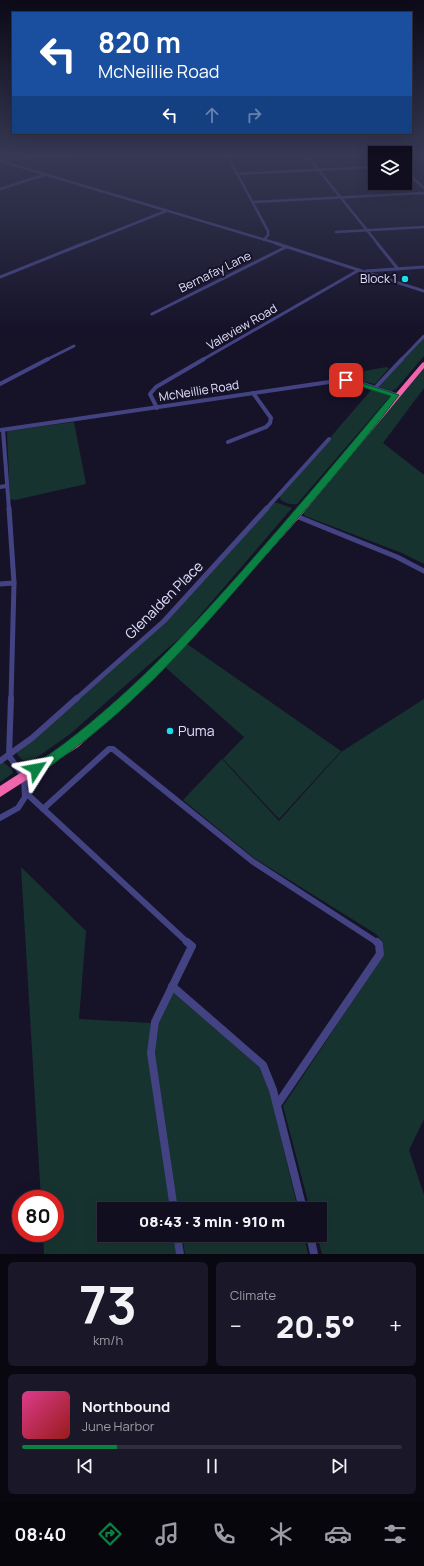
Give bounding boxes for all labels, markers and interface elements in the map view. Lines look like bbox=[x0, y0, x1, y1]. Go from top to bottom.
text: 820 m bbox=[98, 23, 181, 61]
icon: left bbox=[32, 28, 84, 80]
text: McNeillie Road bbox=[98, 59, 220, 83]
icon: left bbox=[159, 104, 181, 126]
icon: ahead bbox=[201, 104, 223, 126]
icon: right bbox=[243, 104, 265, 126]
map controls bbox=[368, 146, 412, 190]
button: layers bbox=[368, 146, 412, 190]
street label: Bernafay Lane bbox=[176, 247, 254, 296]
place label: Block 1 bbox=[360, 270, 397, 287]
marker: Block 1 bbox=[400, 274, 410, 284]
street label: Valeview Road bbox=[203, 300, 280, 354]
pin bbox=[329, 363, 363, 397]
icon: arrive bbox=[335, 369, 357, 391]
street label: McNeillie Road bbox=[158, 376, 240, 405]
street label: Glenalden Place bbox=[120, 556, 207, 643]
place label: Puma bbox=[178, 721, 214, 740]
marker: Puma bbox=[165, 726, 175, 736]
position arrow bbox=[15, 748, 57, 790]
speed limit sign: 80 bbox=[12, 1190, 64, 1242]
text: 08:43 · 3 min · 910 m bbox=[139, 1211, 285, 1232]
text: 73 bbox=[79, 1269, 137, 1340]
text: Climate bbox=[230, 1286, 276, 1304]
text: 20.5° bbox=[276, 1306, 355, 1347]
text: − bbox=[230, 1311, 242, 1341]
text: + bbox=[389, 1311, 402, 1341]
text: km/h bbox=[93, 1331, 123, 1349]
text: Northbound bbox=[82, 1396, 170, 1417]
text: June Harbor bbox=[82, 1417, 155, 1435]
icon: previous bbox=[74, 1455, 96, 1477]
icon: pause bbox=[201, 1455, 223, 1477]
icon: next bbox=[328, 1455, 350, 1477]
icon: directions bbox=[96, 1520, 124, 1548]
icon: music bbox=[153, 1520, 181, 1548]
icon: phone bbox=[210, 1520, 238, 1548]
icon: climate bbox=[267, 1520, 295, 1548]
icon: car bbox=[324, 1520, 352, 1548]
icon: filters bbox=[381, 1520, 409, 1548]
text: 08:40 bbox=[15, 1522, 66, 1546]

